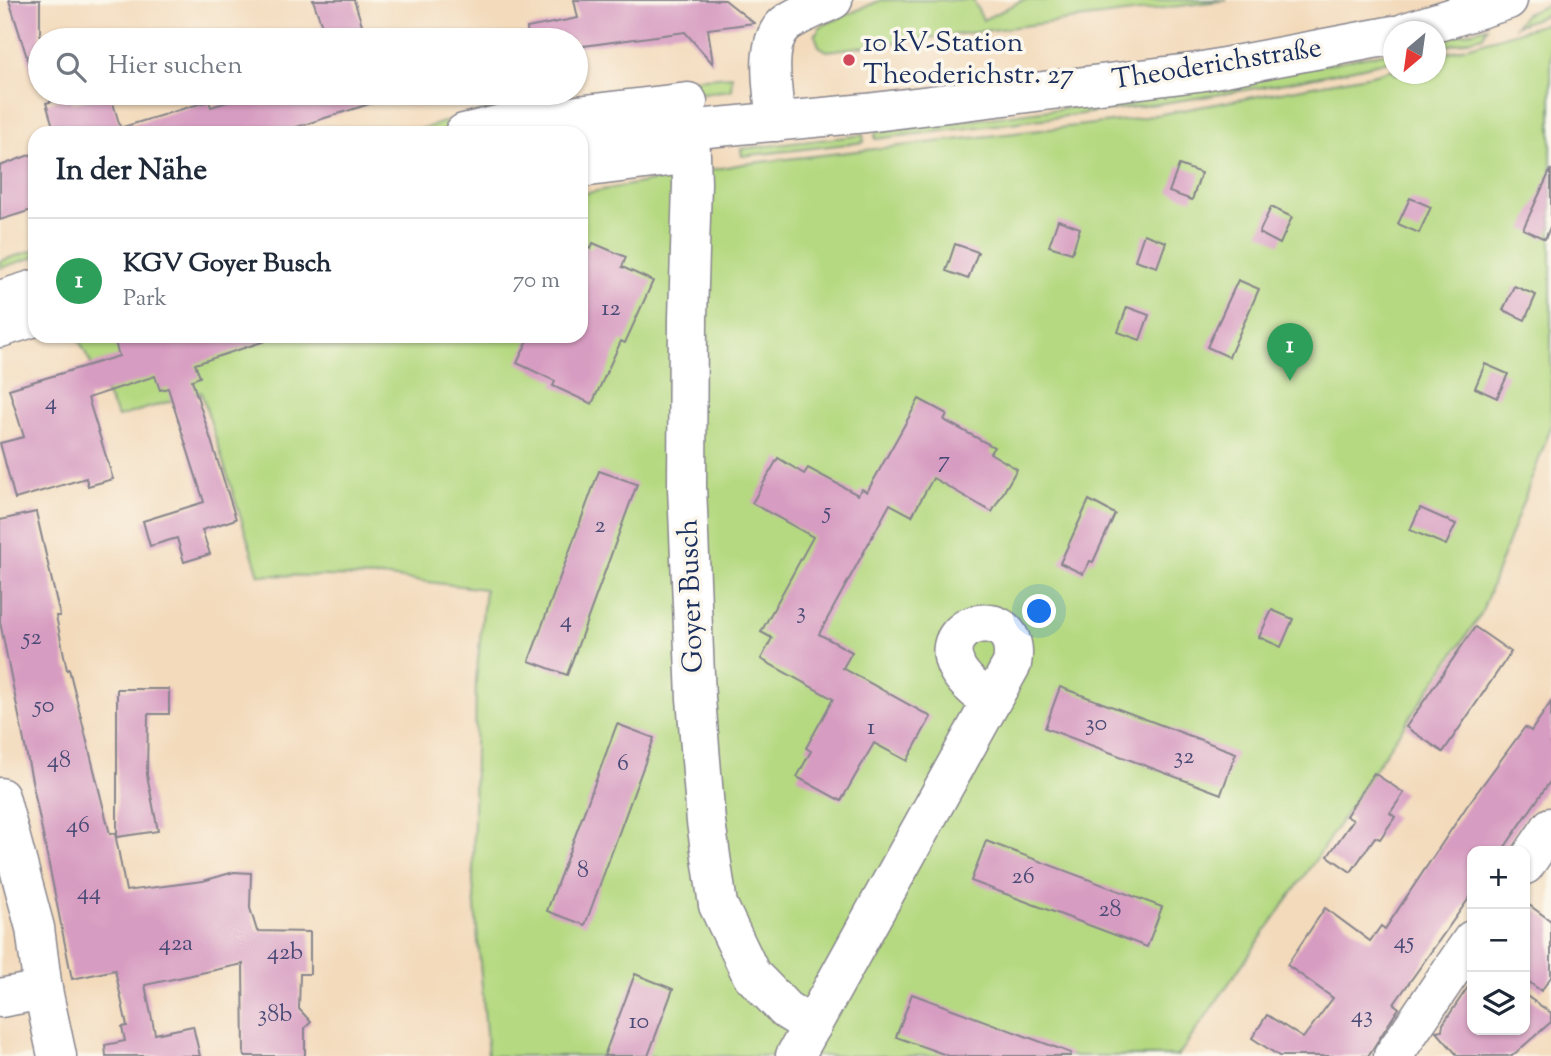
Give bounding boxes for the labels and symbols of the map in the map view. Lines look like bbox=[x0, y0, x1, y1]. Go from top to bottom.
north arrow bbox=[1383, 21, 1446, 84]
place label: 10 kV-Station Theoderichstr. 27 bbox=[863, 24, 1074, 96]
street label: Theoderichstraße bbox=[1109, 29, 1325, 101]
marker: 10 kV-Station Theoderichstr. 27 bbox=[841, 52, 857, 68]
house number: 12 bbox=[601, 292, 621, 326]
pin: 1 bbox=[1267, 323, 1313, 381]
house number: 4 bbox=[45, 386, 57, 420]
house number: 7 bbox=[938, 444, 950, 478]
house number: 5 bbox=[821, 495, 831, 529]
house number: 2 bbox=[594, 509, 606, 543]
street label: Goyer Busch bbox=[669, 518, 715, 674]
your location bbox=[1022, 594, 1056, 628]
house number: 3 bbox=[796, 595, 806, 629]
house number: 4 bbox=[560, 604, 572, 638]
house number: 52 bbox=[20, 621, 42, 655]
house number: 50 bbox=[32, 689, 54, 723]
house number: 30 bbox=[1085, 707, 1107, 741]
house number: 1 bbox=[867, 711, 875, 745]
house number: 32 bbox=[1174, 740, 1194, 774]
house number: 48 bbox=[47, 744, 71, 778]
house number: 6 bbox=[617, 747, 629, 781]
house number: 46 bbox=[66, 809, 90, 843]
house number: 8 bbox=[577, 854, 589, 888]
house number: 26 bbox=[1011, 860, 1035, 894]
house number: 44 bbox=[77, 876, 101, 910]
house number: 28 bbox=[1098, 893, 1122, 927]
house number: 45 bbox=[1394, 925, 1414, 959]
house number: 42a bbox=[159, 927, 193, 961]
house number: 42b bbox=[267, 936, 303, 970]
house number: 38b bbox=[258, 998, 292, 1032]
house number: 43 bbox=[1351, 999, 1373, 1033]
house number: 10 bbox=[629, 1005, 649, 1039]

